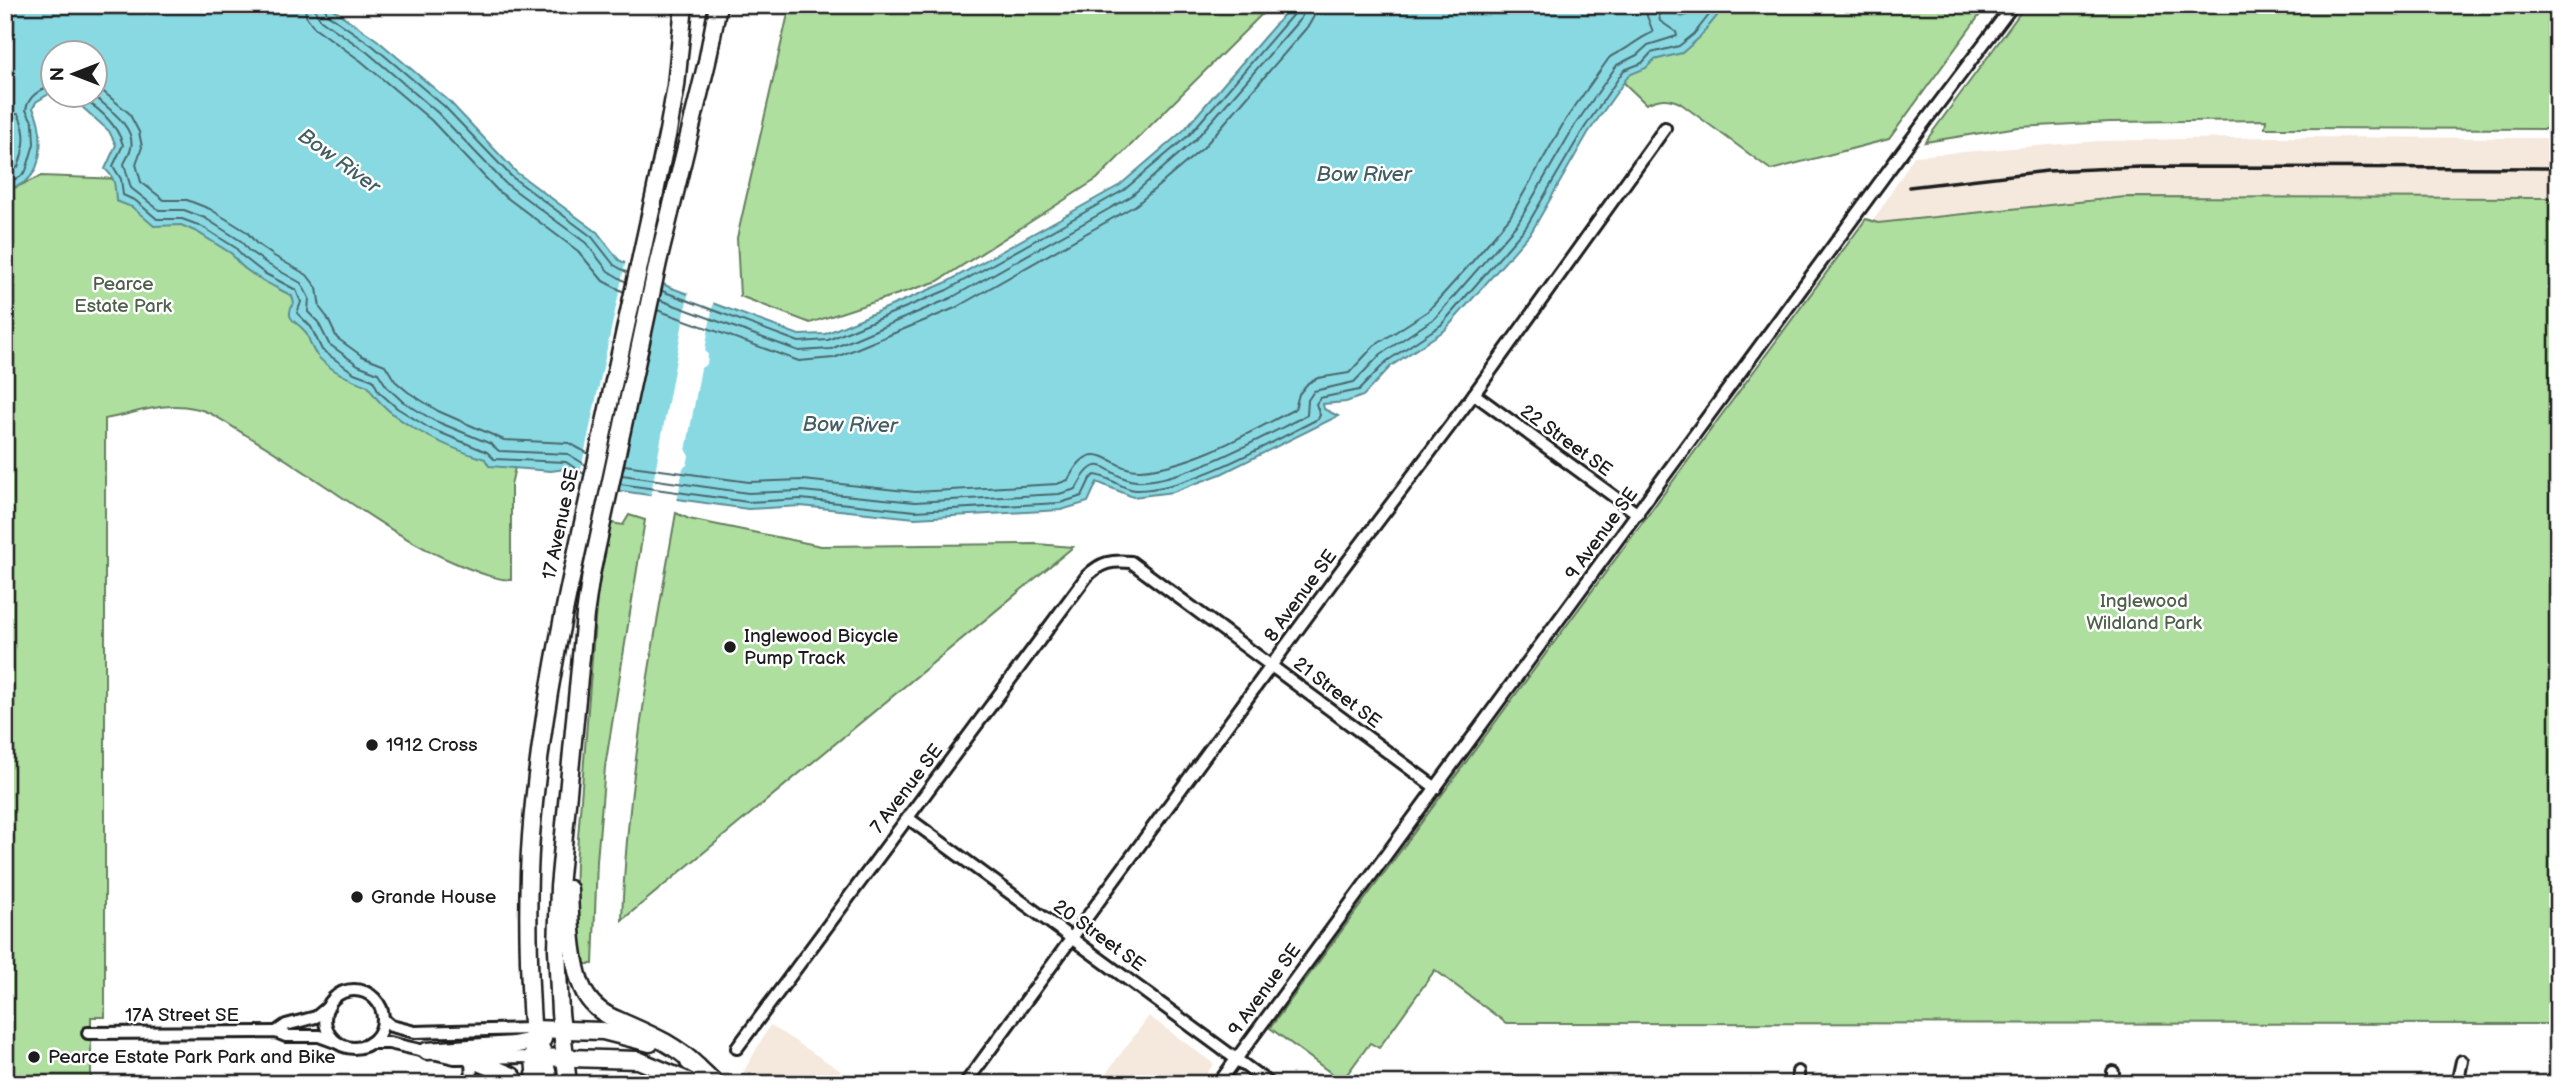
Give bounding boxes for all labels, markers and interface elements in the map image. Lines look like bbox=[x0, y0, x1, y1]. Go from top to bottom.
north arrow bbox=[38, 38, 108, 108]
text: N bbox=[47, 67, 70, 81]
water label: Bow River bbox=[293, 123, 386, 200]
water label: Bow River bbox=[1317, 162, 1413, 187]
park label: Pearce Estate Park bbox=[74, 273, 173, 318]
street label: 22 Street SE bbox=[1516, 400, 1616, 482]
water label: Bow River bbox=[802, 412, 899, 438]
street label: 17 Avenue SE bbox=[538, 466, 584, 582]
street label: 9 Avenue SE bbox=[1561, 483, 1643, 585]
street label: 8 Avenue SE bbox=[1260, 545, 1342, 647]
park label: Inglewood Wildland Park bbox=[2086, 590, 2202, 635]
place label: Inglewood Bicycle Pump Track bbox=[744, 625, 898, 670]
marker: Inglewood Bicycle Pump Track bbox=[722, 639, 738, 655]
street label: 21 Street SE bbox=[1289, 653, 1385, 733]
place label: 1912 Cross bbox=[386, 734, 478, 757]
marker: 1912 Cross bbox=[364, 737, 380, 753]
street label: 7 Avenue SE bbox=[866, 740, 948, 838]
place label: Grande House bbox=[371, 886, 496, 909]
marker: Grande House bbox=[349, 889, 365, 905]
street label: 20 Street SE bbox=[1049, 895, 1149, 977]
street label: 9 Avenue SE bbox=[1224, 939, 1306, 1041]
street label: 17A Street SE bbox=[125, 1004, 239, 1027]
place label: Pearce Estate Park Park and Bike bbox=[48, 1046, 336, 1069]
marker: Pearce Estate Park Park and Bike bbox=[26, 1049, 42, 1065]

